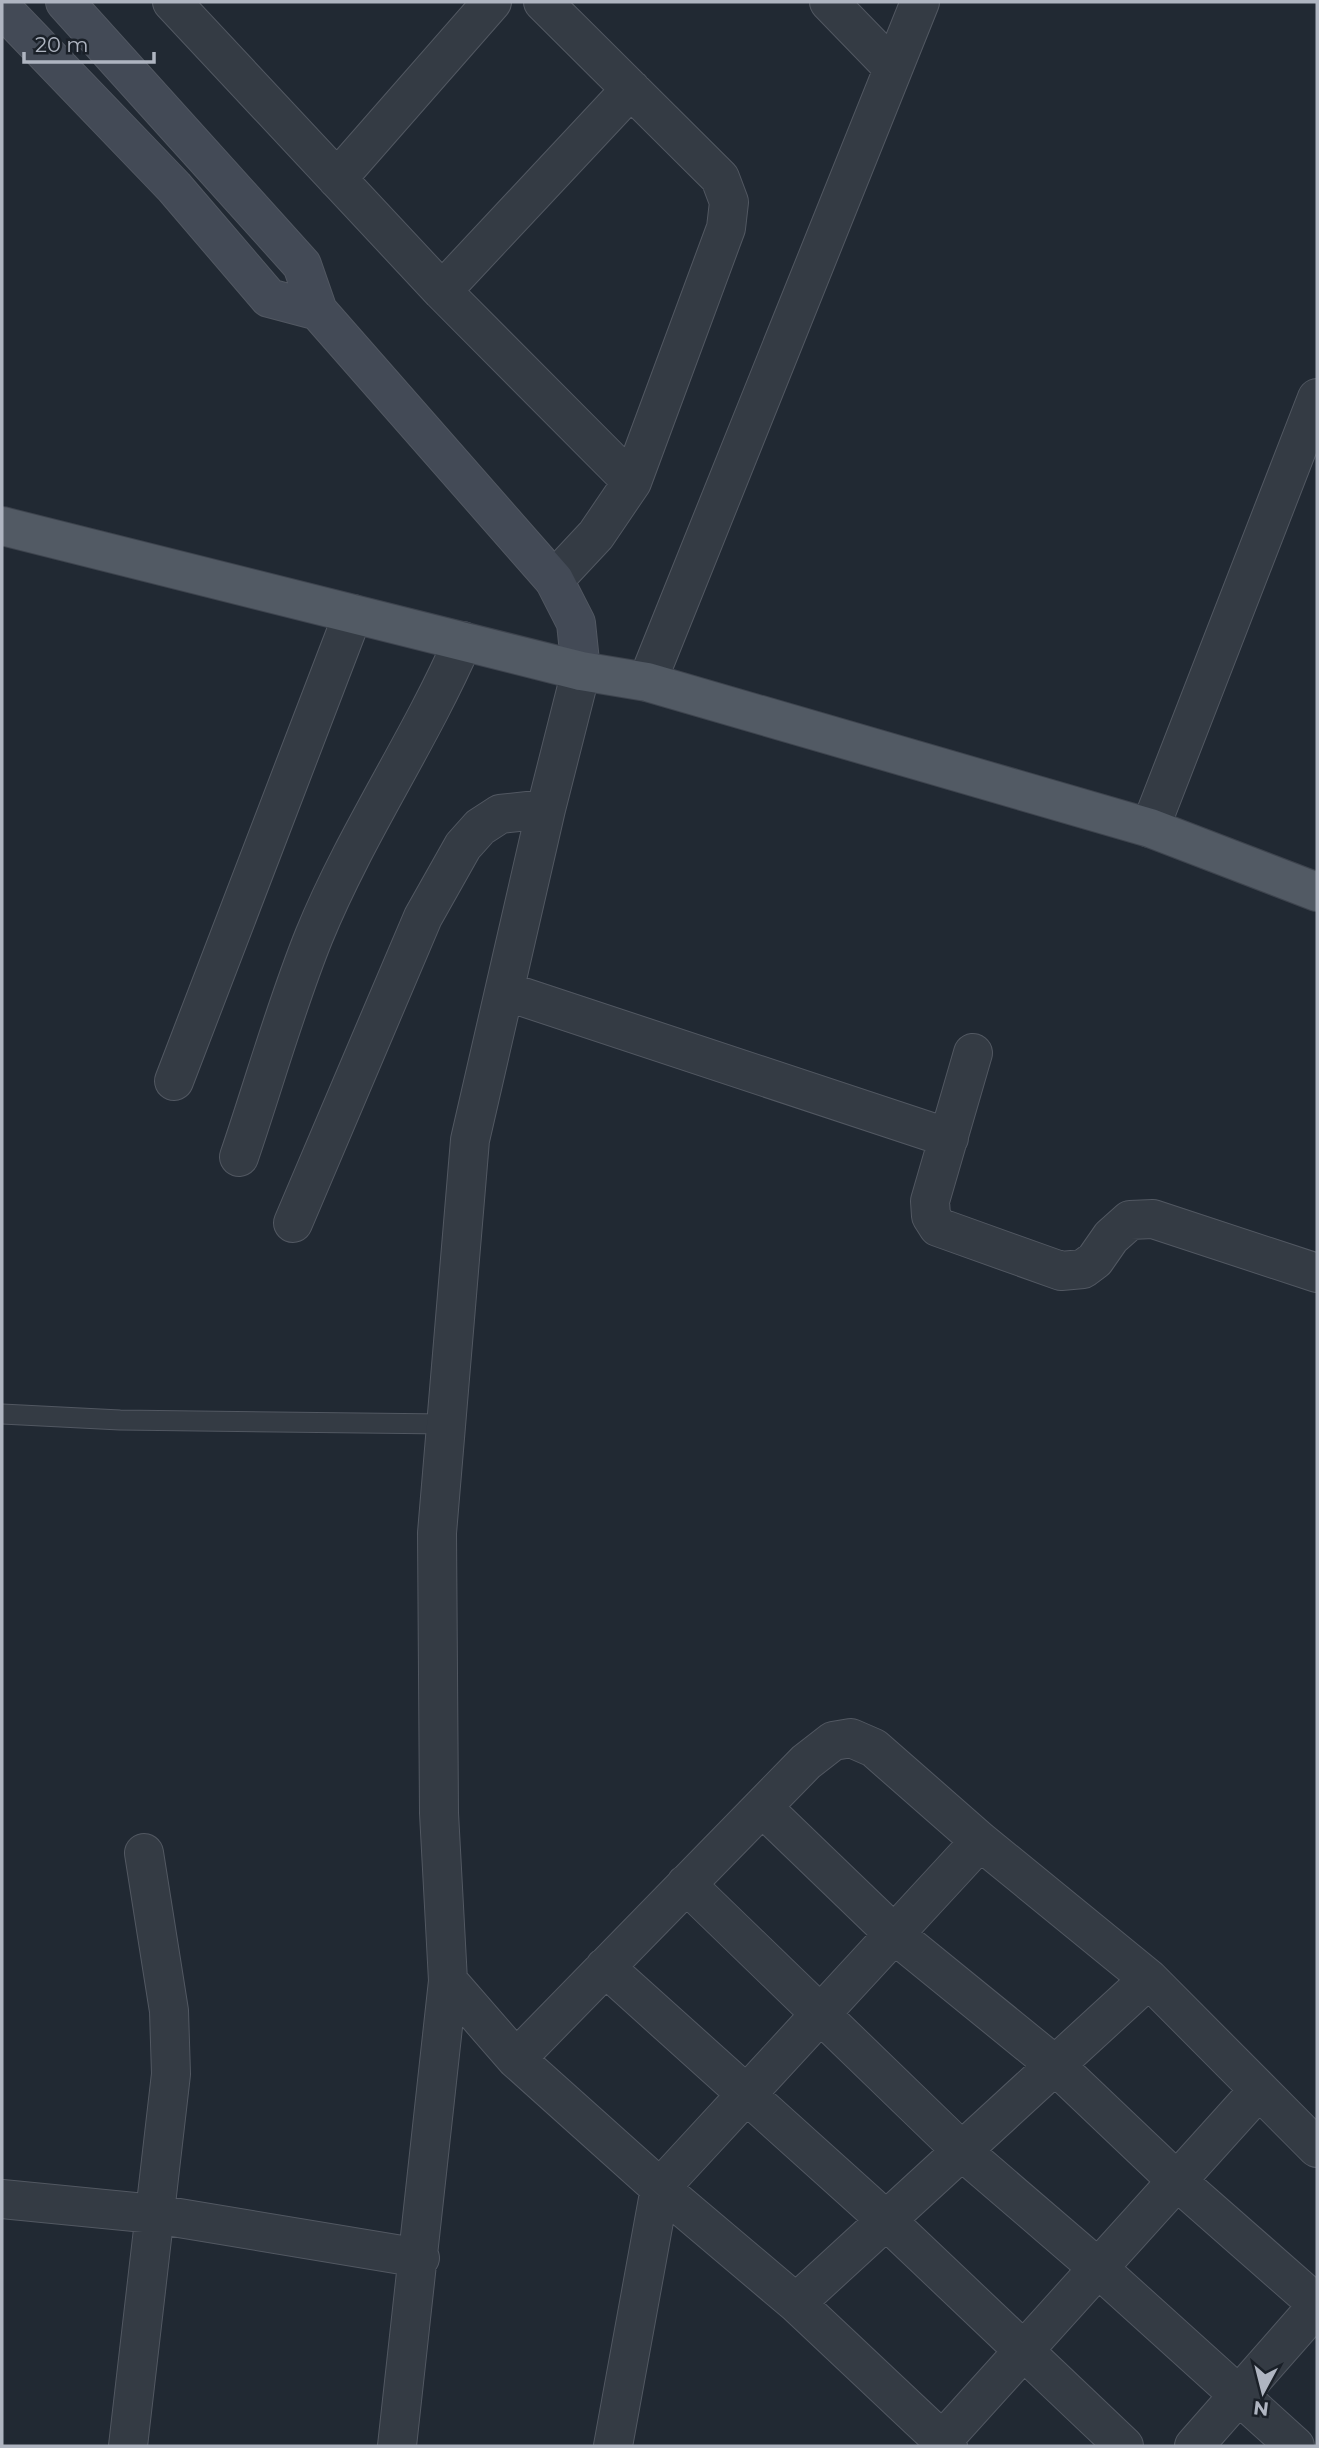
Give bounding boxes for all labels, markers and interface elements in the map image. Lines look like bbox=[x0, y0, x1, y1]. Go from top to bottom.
scale bar bbox=[24, 21, 154, 65]
text: 20 m bbox=[35, 32, 89, 57]
north arrow bbox=[1228, 2357, 1298, 2427]
text: N bbox=[1252, 2396, 1270, 2421]

